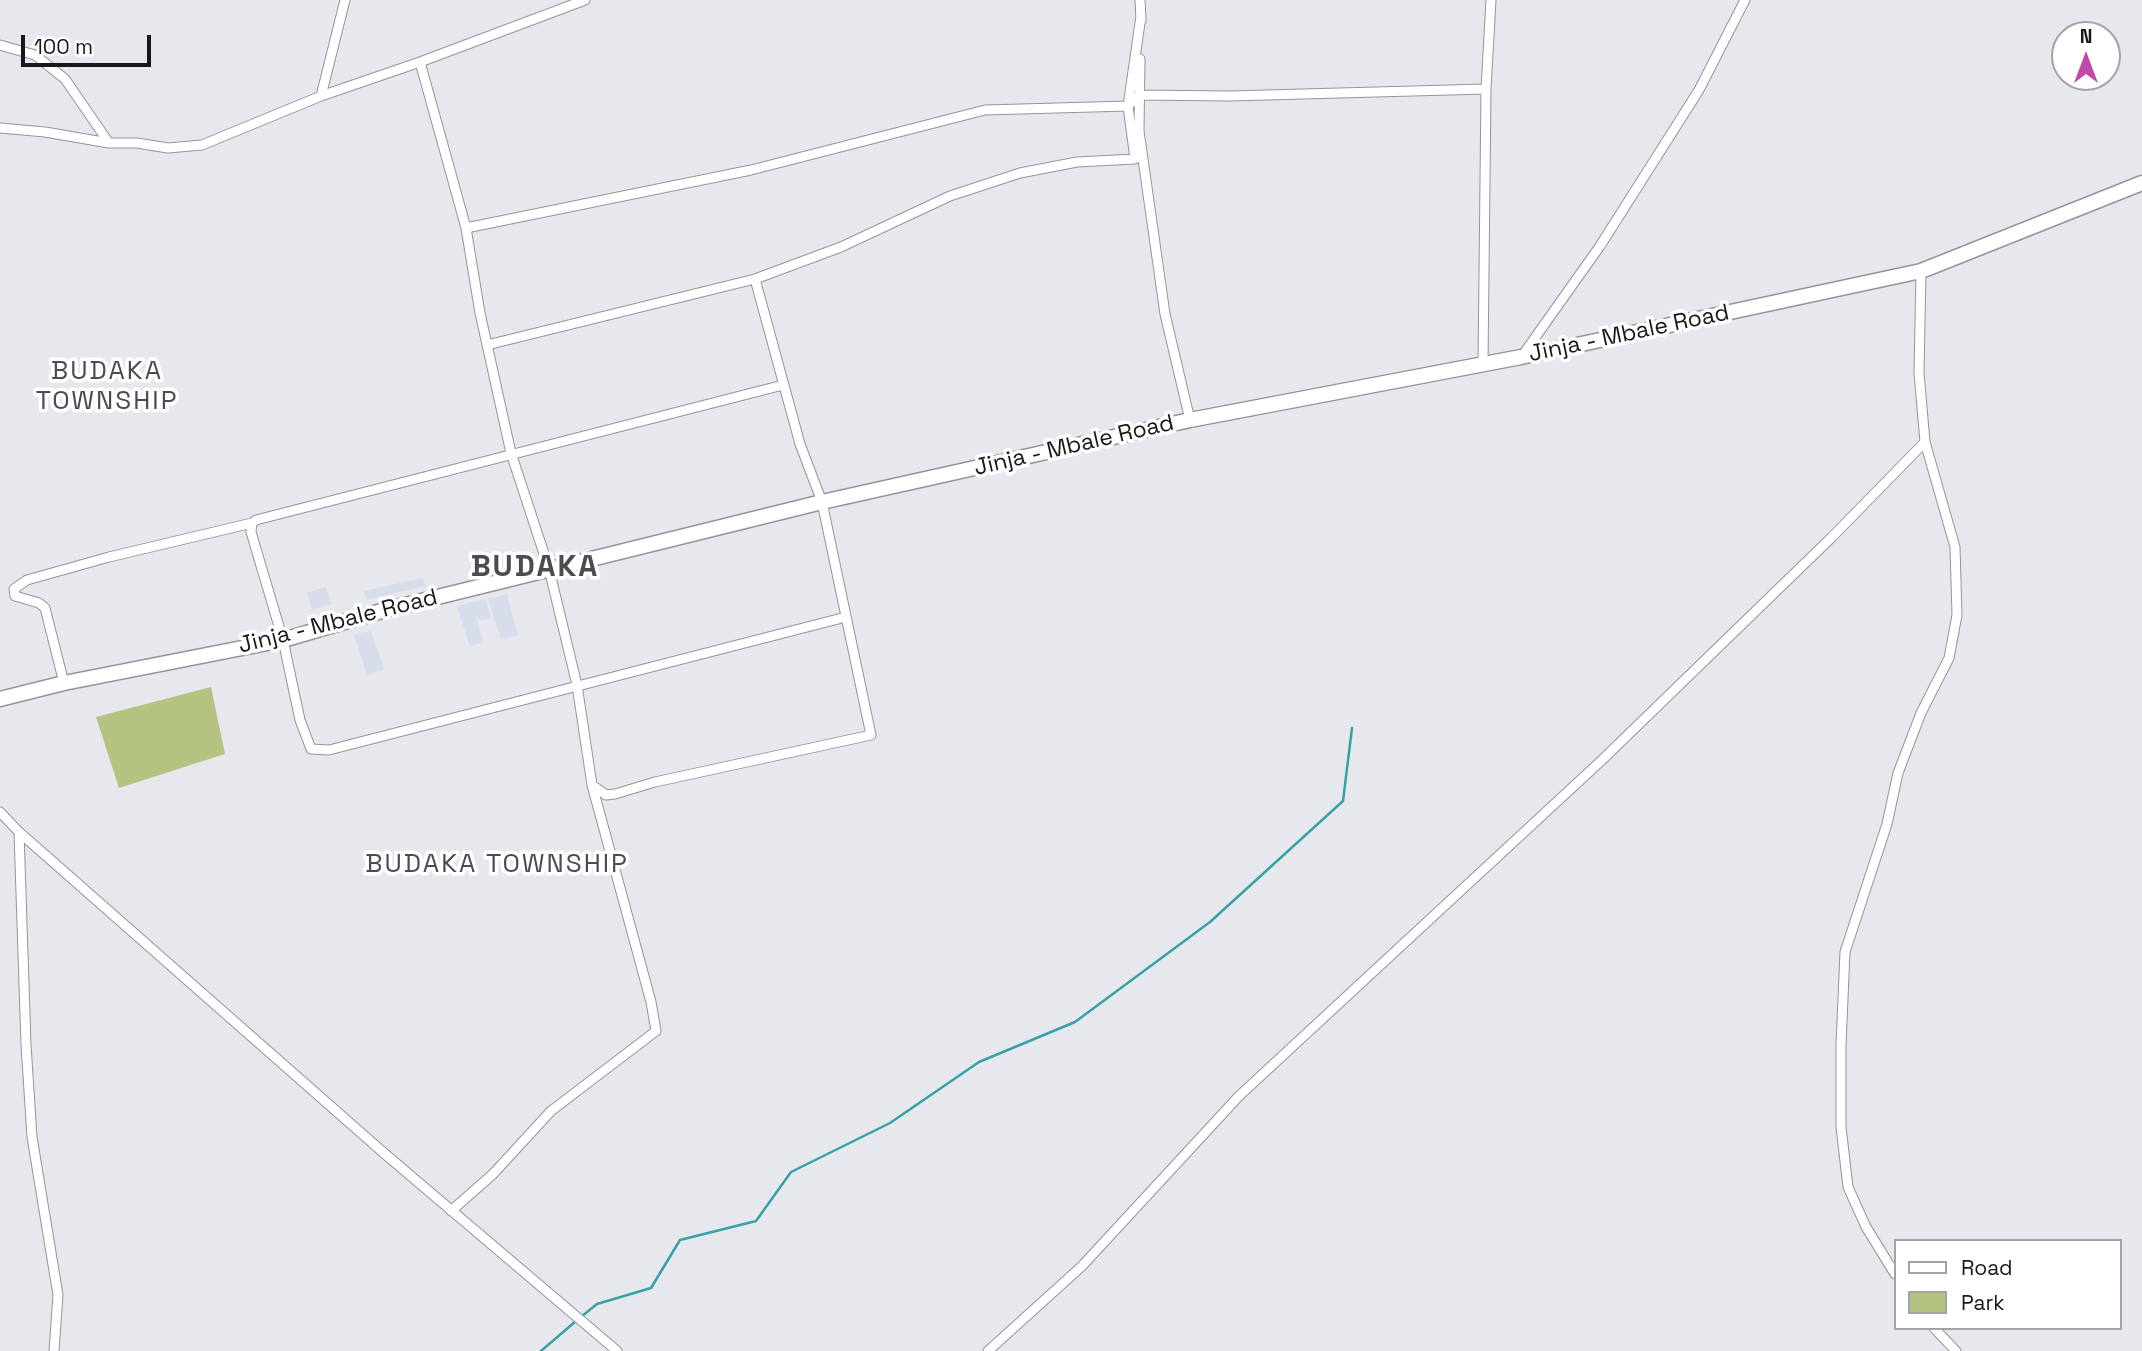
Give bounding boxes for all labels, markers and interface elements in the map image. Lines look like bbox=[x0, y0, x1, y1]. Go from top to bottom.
scale bar bbox=[24, 21, 154, 65]
north arrow bbox=[2051, 21, 2121, 91]
text: N bbox=[2080, 24, 2092, 49]
text: 100 m bbox=[34, 33, 93, 60]
street label: Jinja - Mbale Road bbox=[1526, 299, 1732, 369]
district label: BUDAKA TOWNSHIP bbox=[37, 356, 177, 418]
street label: Jinja - Mbale Road bbox=[971, 410, 1177, 482]
district label: BUDAKA bbox=[471, 550, 599, 586]
street label: Jinja - Mbale Road bbox=[236, 584, 440, 660]
district label: BUDAKA TOWNSHIP bbox=[367, 849, 627, 881]
legend bbox=[1894, 1239, 2121, 1330]
text: Road bbox=[1961, 1254, 2013, 1281]
text: Park bbox=[1961, 1289, 2005, 1316]

